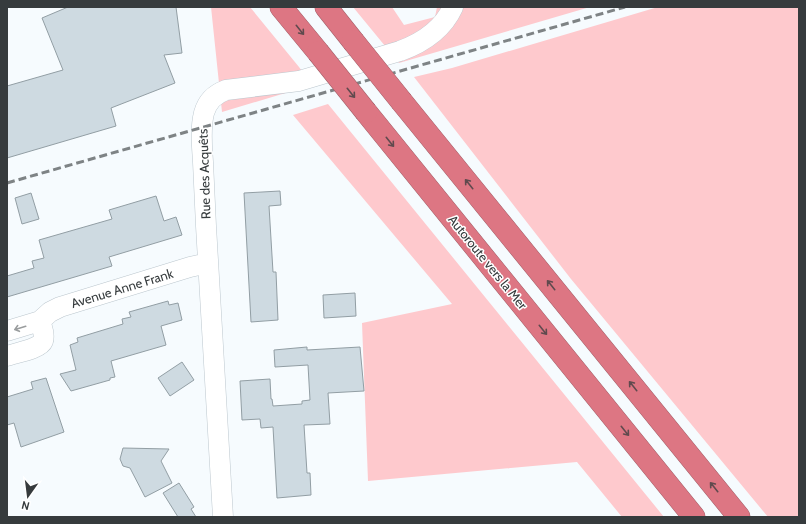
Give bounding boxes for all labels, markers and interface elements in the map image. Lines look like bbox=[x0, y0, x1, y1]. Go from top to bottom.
one-way arrow bbox=[295, 24, 304, 35]
one-way arrow bbox=[346, 87, 355, 98]
street label: Rue des Acquêts bbox=[194, 128, 214, 219]
one-way arrow bbox=[386, 136, 395, 147]
one-way arrow bbox=[465, 178, 473, 189]
street label: Autoroute vers la Mer bbox=[445, 212, 531, 313]
street label: Avenue Anne Frank bbox=[69, 265, 175, 311]
one-way arrow bbox=[546, 279, 555, 290]
one-way arrow bbox=[14, 324, 26, 332]
one-way arrow bbox=[538, 324, 547, 335]
one-way arrow bbox=[628, 380, 637, 391]
one-way arrow bbox=[620, 425, 629, 436]
north arrow bbox=[8, 476, 48, 516]
one-way arrow bbox=[710, 482, 719, 492]
text: N bbox=[20, 498, 31, 513]

